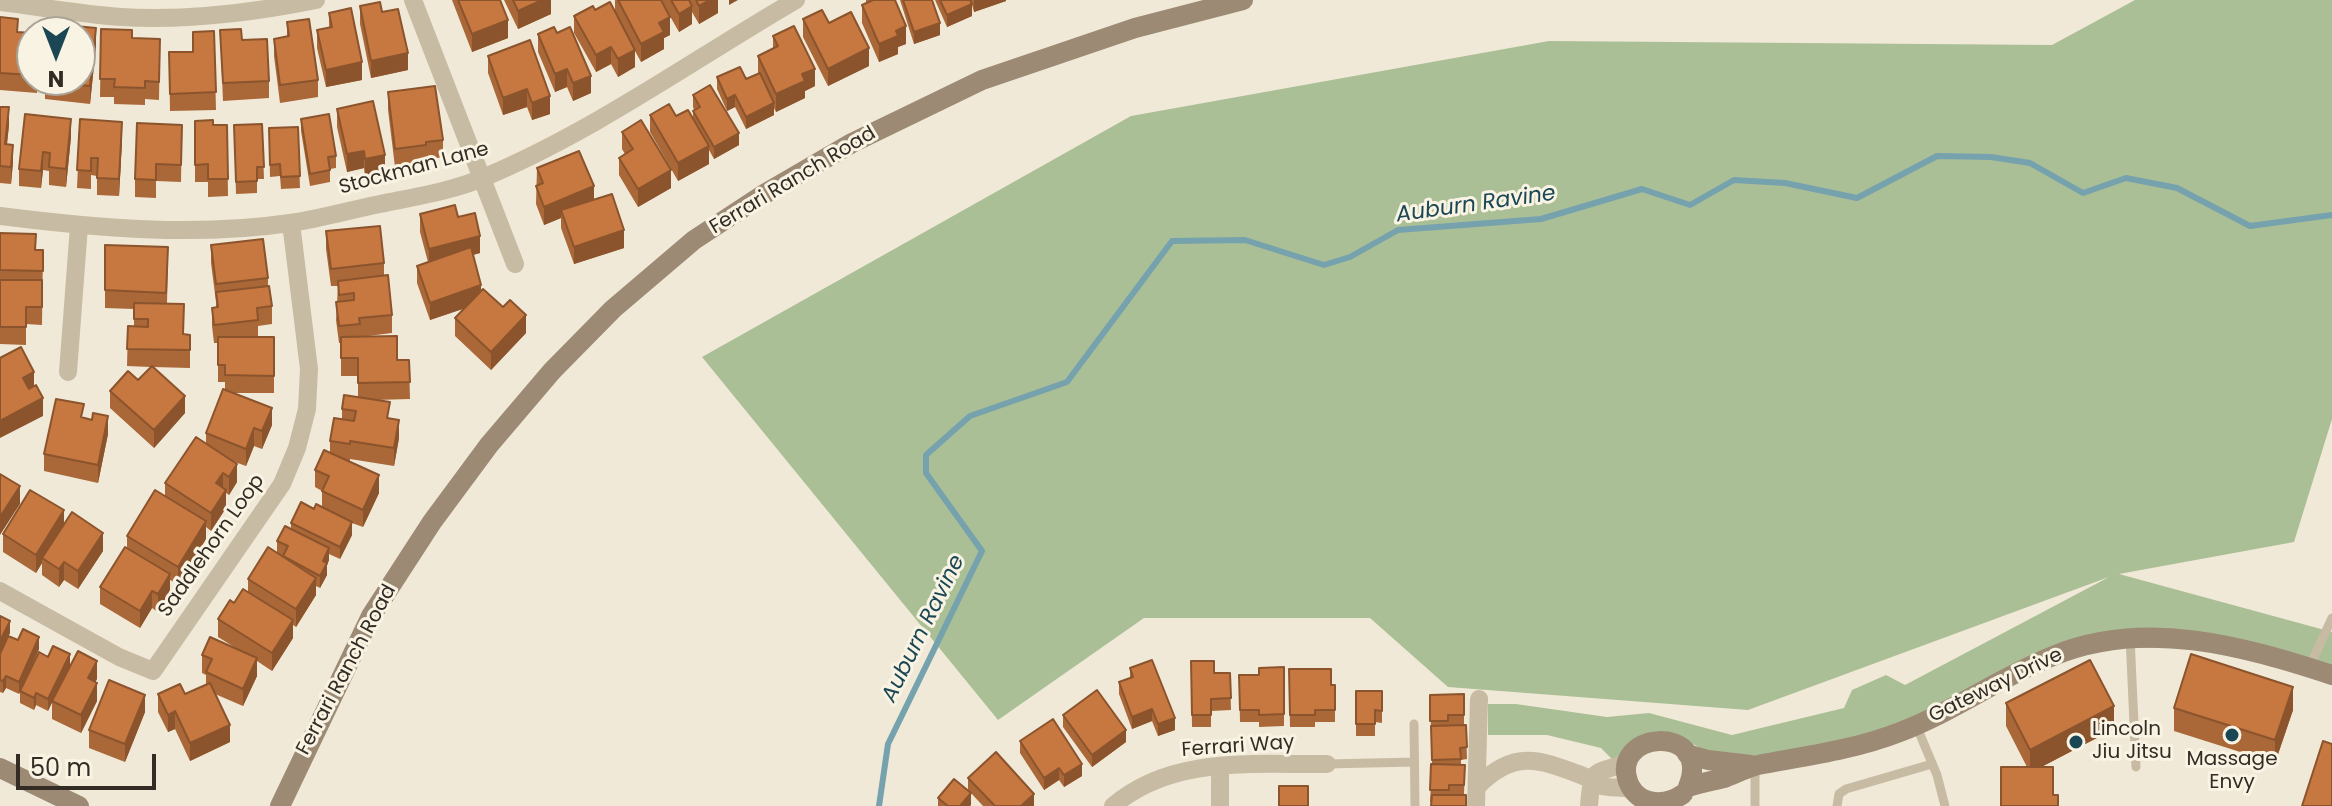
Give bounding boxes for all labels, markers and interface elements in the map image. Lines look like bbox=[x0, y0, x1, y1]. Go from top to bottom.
north arrow bbox=[16, 16, 96, 96]
text: N bbox=[48, 63, 64, 94]
street label: Ferrari Ranch Road bbox=[706, 122, 880, 240]
street label: Stockman Lane bbox=[337, 137, 491, 201]
water label: Auburn Ravine bbox=[1395, 181, 1557, 229]
street label: Saddlehorn Loop bbox=[154, 470, 270, 622]
water label: Auburn Ravine bbox=[877, 551, 971, 707]
street label: Ferrari Ranch Road bbox=[292, 581, 402, 759]
street label: Gateway Drive bbox=[1925, 643, 2067, 729]
place label: Lincoln Jiu Jitsu bbox=[2092, 718, 2172, 765]
marker: Massage Envy bbox=[2223, 726, 2241, 744]
street label: Ferrari Way bbox=[1181, 731, 1295, 763]
marker: Lincoln Jiu Jitsu bbox=[2067, 733, 2085, 751]
scale bar bbox=[20, 738, 160, 788]
place label: Massage Envy bbox=[2186, 748, 2278, 795]
text: 50 m bbox=[30, 751, 91, 784]

